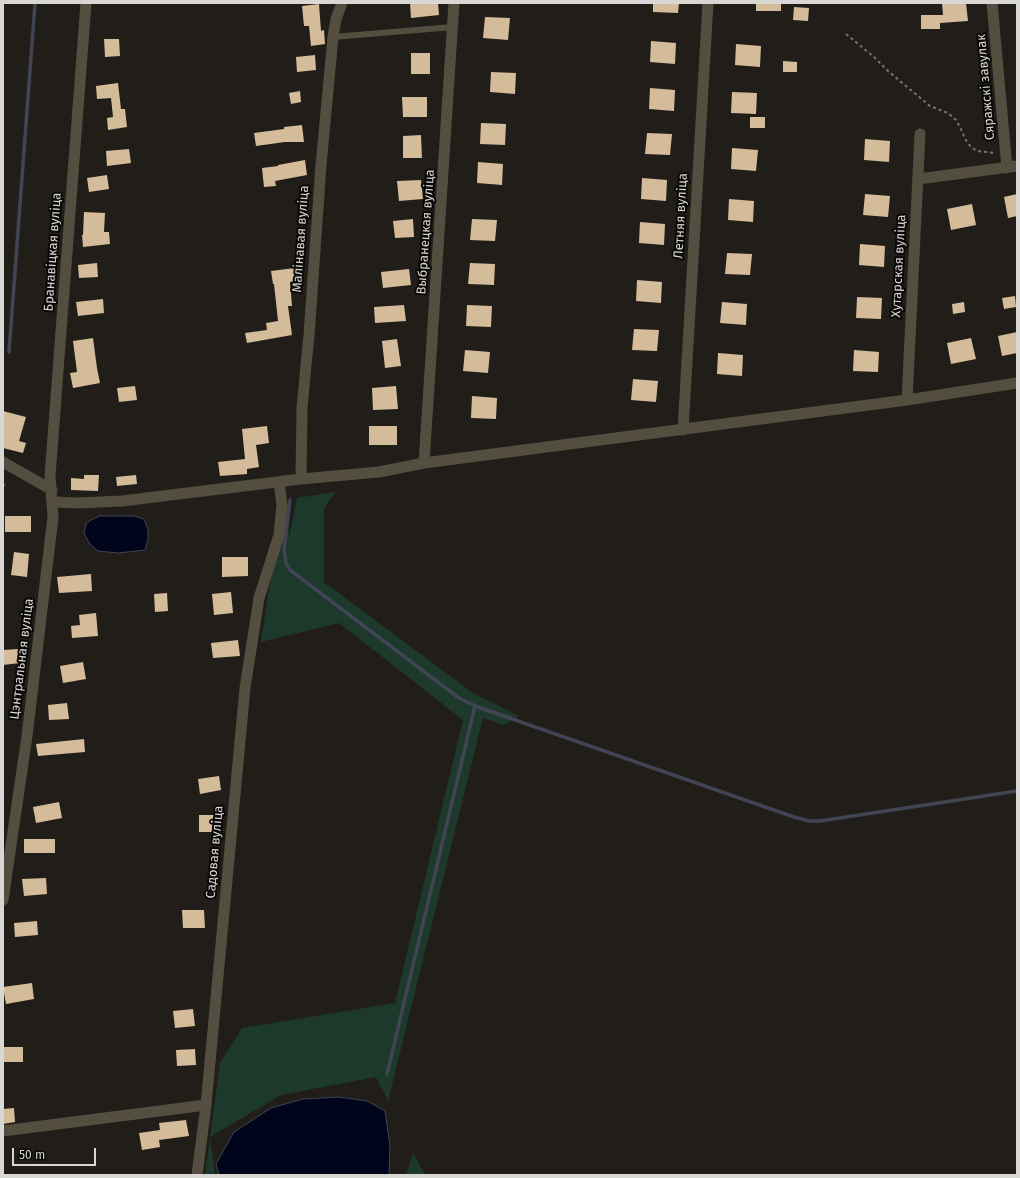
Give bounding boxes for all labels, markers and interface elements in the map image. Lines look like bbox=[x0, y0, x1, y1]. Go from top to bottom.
street label: Сяражскі завулак bbox=[974, 33, 998, 141]
street label: Выбранецкая вуліца bbox=[414, 169, 438, 295]
street label: Летняя вуліца bbox=[671, 173, 691, 259]
street label: Малінавая вуліца bbox=[289, 185, 313, 293]
street label: Бранавіцкая вуліца bbox=[41, 192, 65, 312]
street label: Хутарская вуліца bbox=[889, 214, 909, 318]
street label: Цэнтральная вуліца bbox=[7, 598, 37, 720]
street label: Садовая вуліца bbox=[203, 805, 227, 899]
scale bar bbox=[14, 1140, 98, 1166]
text: 50 m bbox=[19, 1148, 45, 1162]

